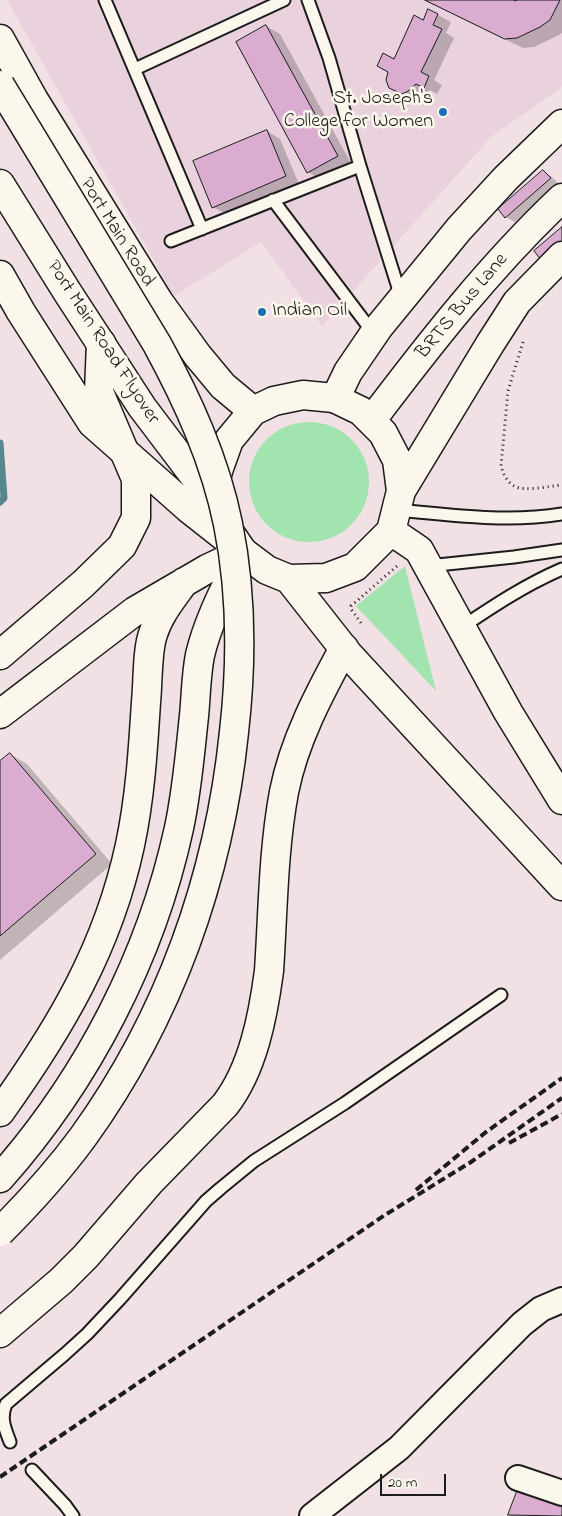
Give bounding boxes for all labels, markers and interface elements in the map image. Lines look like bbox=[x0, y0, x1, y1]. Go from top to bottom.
place label: St. Joseph's College for Women bbox=[284, 88, 433, 135]
marker: St. Joseph's College for Women bbox=[437, 106, 449, 118]
street label: Port Main Road bbox=[73, 174, 159, 292]
street label: BRTS Bus Lane bbox=[412, 249, 514, 365]
street label: Port Main Road Flyover bbox=[40, 257, 164, 429]
place label: Indian Oil bbox=[272, 300, 347, 324]
marker: Indian Oil bbox=[256, 306, 268, 318]
scale bar bbox=[382, 1464, 448, 1496]
text: 20 m bbox=[388, 1472, 417, 1494]

